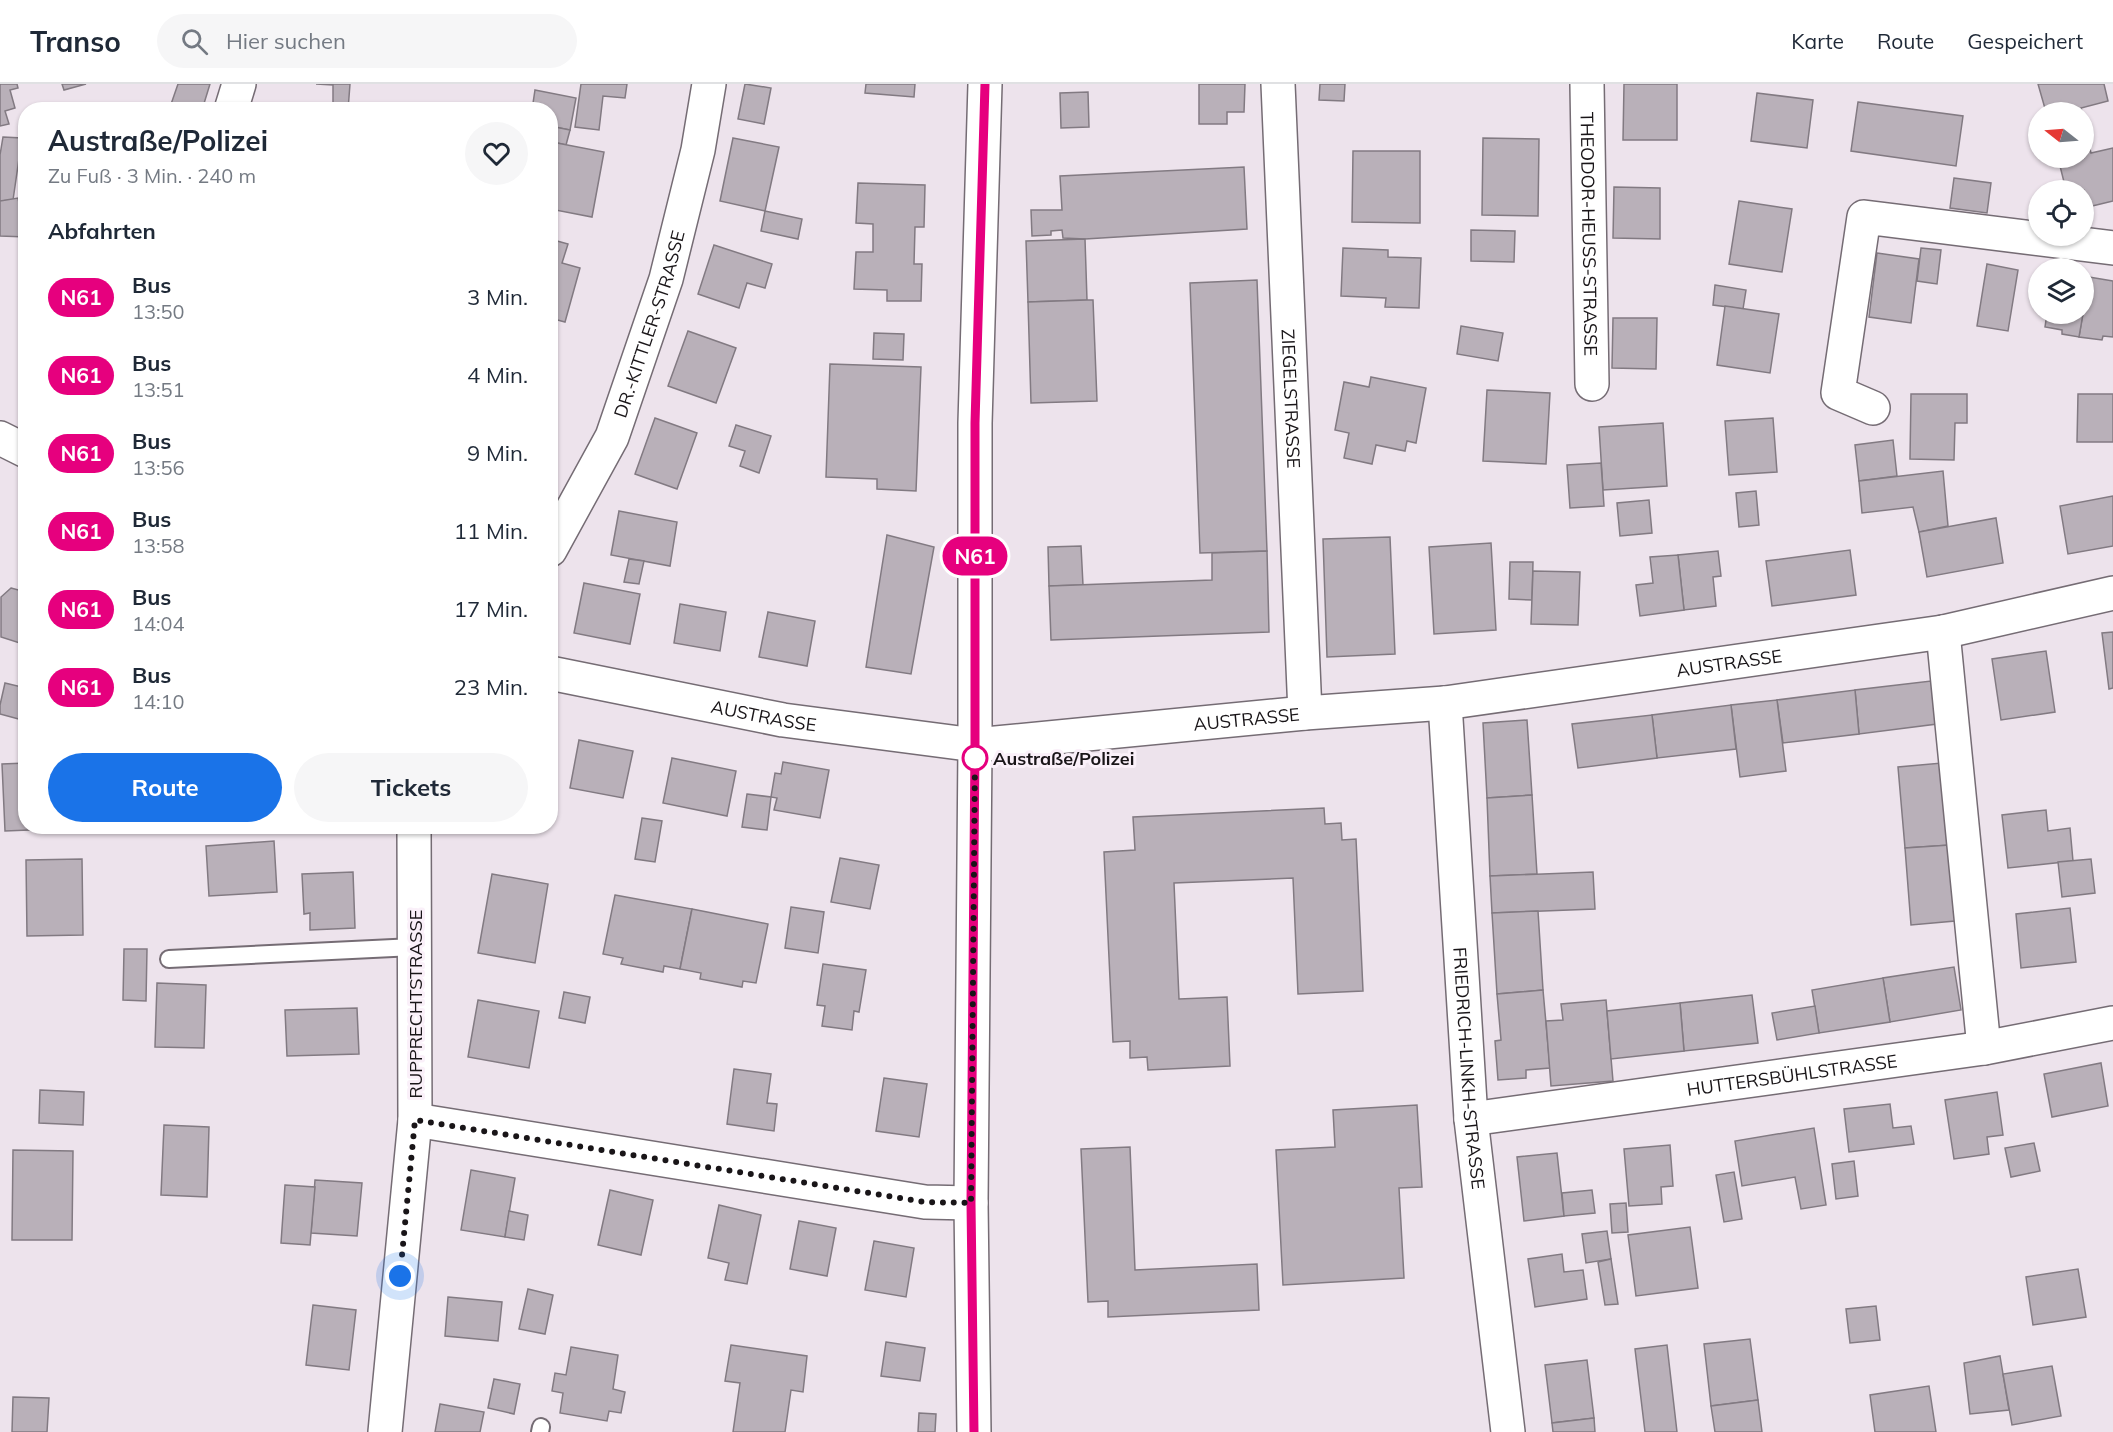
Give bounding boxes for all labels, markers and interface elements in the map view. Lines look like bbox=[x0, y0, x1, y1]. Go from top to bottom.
search box bbox=[157, 14, 577, 68]
text: Transo bbox=[30, 24, 121, 59]
icon: search bbox=[178, 25, 211, 58]
text: Hier suchen bbox=[226, 27, 346, 55]
text: Karte bbox=[1791, 28, 1844, 54]
text: Route bbox=[1877, 28, 1934, 54]
text: Gespeichert bbox=[1967, 28, 2083, 54]
north arrow bbox=[2028, 102, 2094, 168]
map controls bbox=[2028, 102, 2094, 324]
street label: THEODOR-HEUSS-STRASSE bbox=[1576, 112, 1603, 356]
button: heart bbox=[465, 122, 528, 185]
text: Austraße/Polizei bbox=[48, 123, 268, 158]
text: Zu Fuß · 3 Min. · 240 m bbox=[48, 163, 256, 188]
button: locate bbox=[2028, 180, 2094, 246]
text: Abfahrten bbox=[48, 217, 156, 245]
street label: DR.-KITTLER-STRASSE bbox=[608, 228, 689, 420]
button: layers bbox=[2028, 258, 2094, 324]
text: Bus bbox=[132, 271, 171, 299]
text: 3 Min. bbox=[467, 283, 528, 311]
text: N61 bbox=[60, 284, 102, 310]
text: 13:50 bbox=[132, 299, 185, 324]
street label: ZIEGELSTRASSE bbox=[1277, 329, 1306, 469]
text: Bus bbox=[132, 349, 171, 377]
text: 4 Min. bbox=[467, 361, 528, 389]
text: N61 bbox=[60, 362, 102, 388]
text: 13:51 bbox=[132, 377, 185, 402]
text: Bus bbox=[132, 427, 171, 455]
text: 9 Min. bbox=[467, 439, 528, 467]
text: N61 bbox=[60, 440, 102, 466]
text: 13:56 bbox=[132, 455, 185, 480]
text: Bus bbox=[132, 505, 171, 533]
text: 11 Min. bbox=[454, 517, 528, 545]
text: N61 bbox=[60, 518, 102, 544]
text: 13:58 bbox=[132, 533, 185, 558]
line badge: N61 bbox=[940, 536, 1010, 576]
text: N61 bbox=[954, 543, 996, 569]
text: Bus bbox=[132, 583, 171, 611]
text: 17 Min. bbox=[454, 595, 528, 623]
text: N61 bbox=[60, 596, 102, 622]
text: 14:04 bbox=[132, 611, 185, 636]
street label: AUSTRASSE bbox=[1675, 644, 1783, 681]
text: Bus bbox=[132, 661, 171, 689]
text: 23 Min. bbox=[454, 673, 528, 701]
text: N61 bbox=[60, 674, 102, 700]
text: 14:10 bbox=[132, 689, 185, 714]
street label: AUSTRASSE bbox=[709, 694, 818, 736]
street label: AUSTRASSE bbox=[1192, 702, 1301, 735]
marker: Austraße/Polizei bbox=[962, 745, 988, 771]
place label: Austraße/Polizei bbox=[993, 747, 1134, 770]
button: Route bbox=[48, 753, 282, 822]
button: Tickets bbox=[294, 753, 528, 822]
street label: RUPPRECHTSTRASSE bbox=[404, 910, 427, 1098]
street label: FRIEDRICH-LINKH-STRASSE bbox=[1449, 946, 1491, 1191]
street label: HUTTERSBÜHLSTRASSE bbox=[1685, 1049, 1899, 1101]
your location bbox=[385, 1261, 415, 1291]

